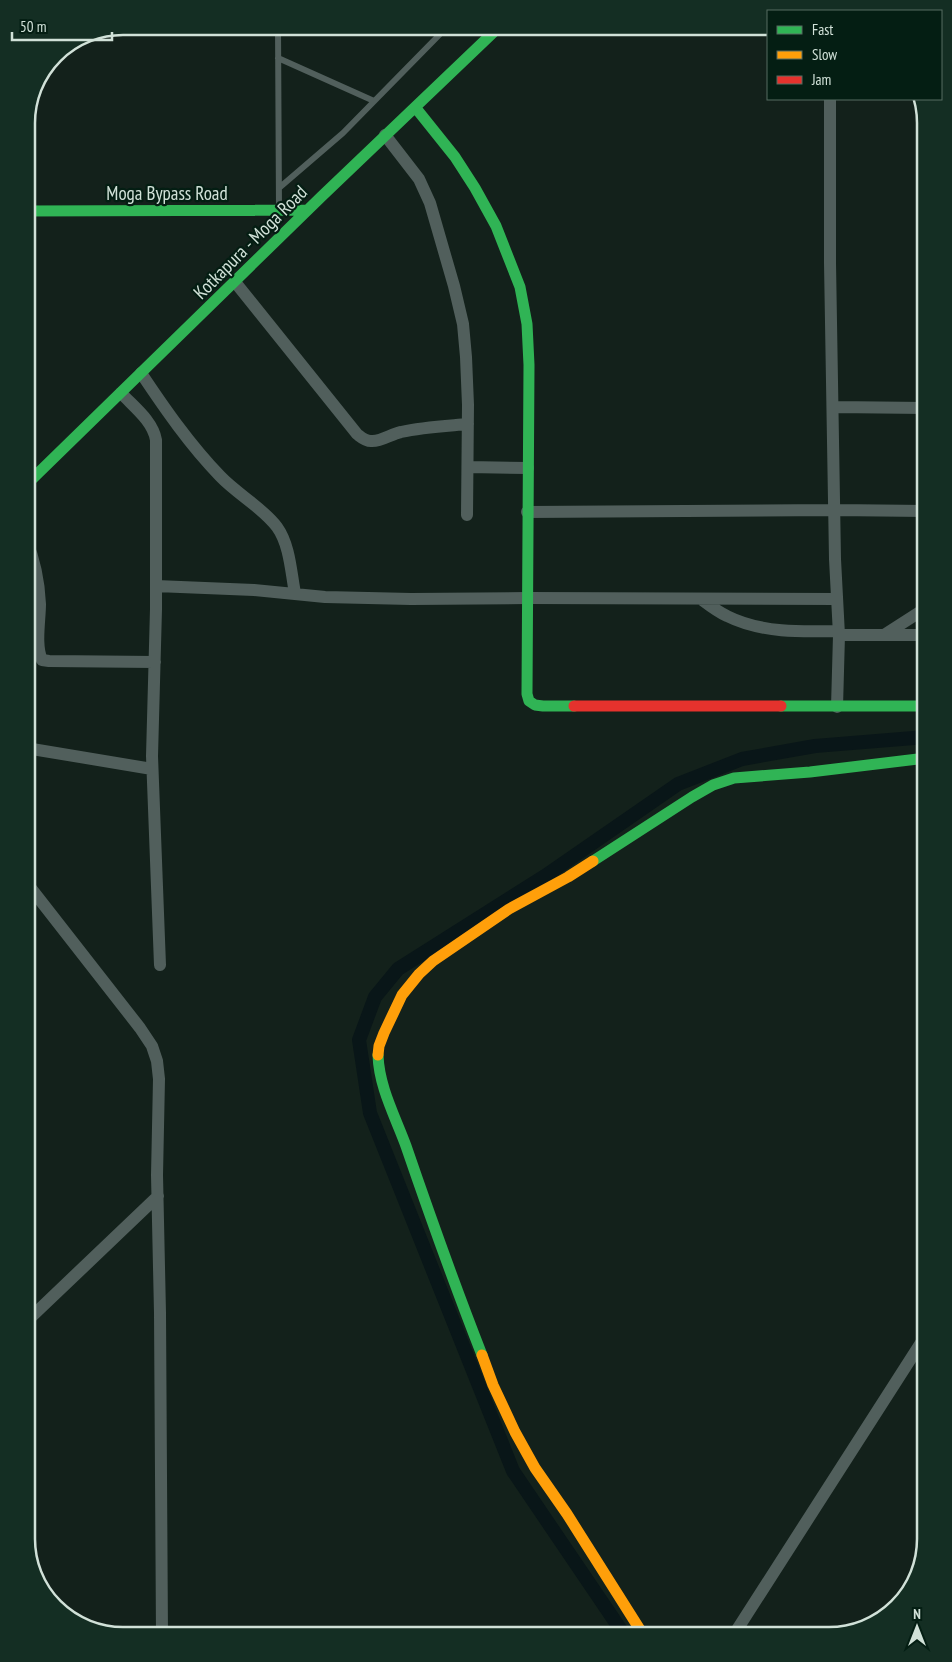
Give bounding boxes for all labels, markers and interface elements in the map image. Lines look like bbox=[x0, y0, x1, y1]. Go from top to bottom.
scale bar bbox=[12, 10, 112, 42]
legend bbox=[767, 10, 942, 100]
text: 50 m bbox=[20, 17, 46, 36]
text: Fast bbox=[812, 20, 833, 39]
text: Slow bbox=[812, 45, 837, 64]
text: Jam bbox=[811, 70, 831, 89]
street label: Kotkapura - Moga Road bbox=[188, 180, 312, 304]
street label: Moga Bypass Road bbox=[106, 181, 228, 205]
north arrow bbox=[892, 1602, 942, 1652]
text: N bbox=[913, 1605, 921, 1623]

